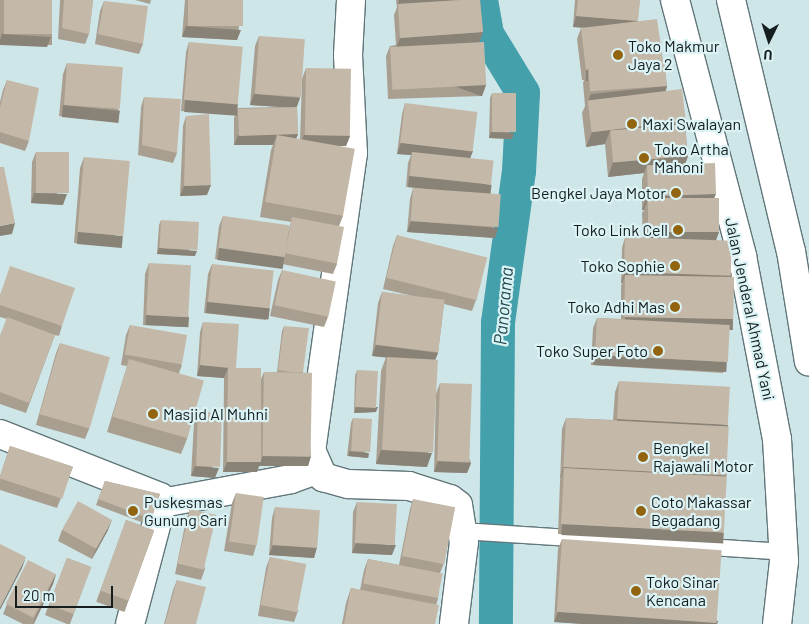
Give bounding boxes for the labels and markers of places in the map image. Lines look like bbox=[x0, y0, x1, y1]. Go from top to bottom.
place label: Toko Makmur Jaya 2 bbox=[628, 36, 720, 74]
marker: Toko Makmur Jaya 2 bbox=[612, 49, 624, 61]
place label: Maxi Swalayan bbox=[642, 114, 741, 134]
marker: Maxi Swalayan bbox=[626, 118, 638, 130]
place label: Toko Artha Mahoni bbox=[654, 139, 729, 177]
marker: Toko Artha Mahoni bbox=[638, 152, 650, 164]
place label: Bengkel Jaya Motor bbox=[531, 183, 666, 203]
marker: Bengkel Jaya Motor bbox=[670, 187, 682, 199]
place label: Toko Link Cell bbox=[573, 220, 668, 240]
marker: Toko Link Cell bbox=[672, 224, 684, 236]
place label: Toko Sophie bbox=[581, 256, 665, 276]
marker: Toko Sophie bbox=[669, 260, 681, 272]
place label: Toko Adhi Mas bbox=[567, 297, 665, 317]
marker: Toko Adhi Mas bbox=[669, 301, 681, 313]
place label: Toko Super Foto bbox=[536, 341, 648, 361]
marker: Toko Super Foto bbox=[652, 345, 664, 357]
place label: Masjid Al Muhni bbox=[163, 404, 268, 424]
marker: Masjid Al Muhni bbox=[147, 408, 159, 420]
place label: Bengkel Rajawali Motor bbox=[653, 438, 754, 476]
marker: Bengkel Rajawali Motor bbox=[637, 451, 649, 463]
place label: Puskesmas Gunung Sari bbox=[144, 492, 227, 530]
place label: Coto Makassar Begadang bbox=[651, 492, 752, 530]
marker: Puskesmas Gunung Sari bbox=[126, 504, 140, 518]
marker: Coto Makassar Begadang bbox=[635, 505, 647, 517]
place label: Toko Sinar Kencana bbox=[646, 572, 718, 610]
marker: Toko Sinar Kencana bbox=[630, 585, 642, 597]

